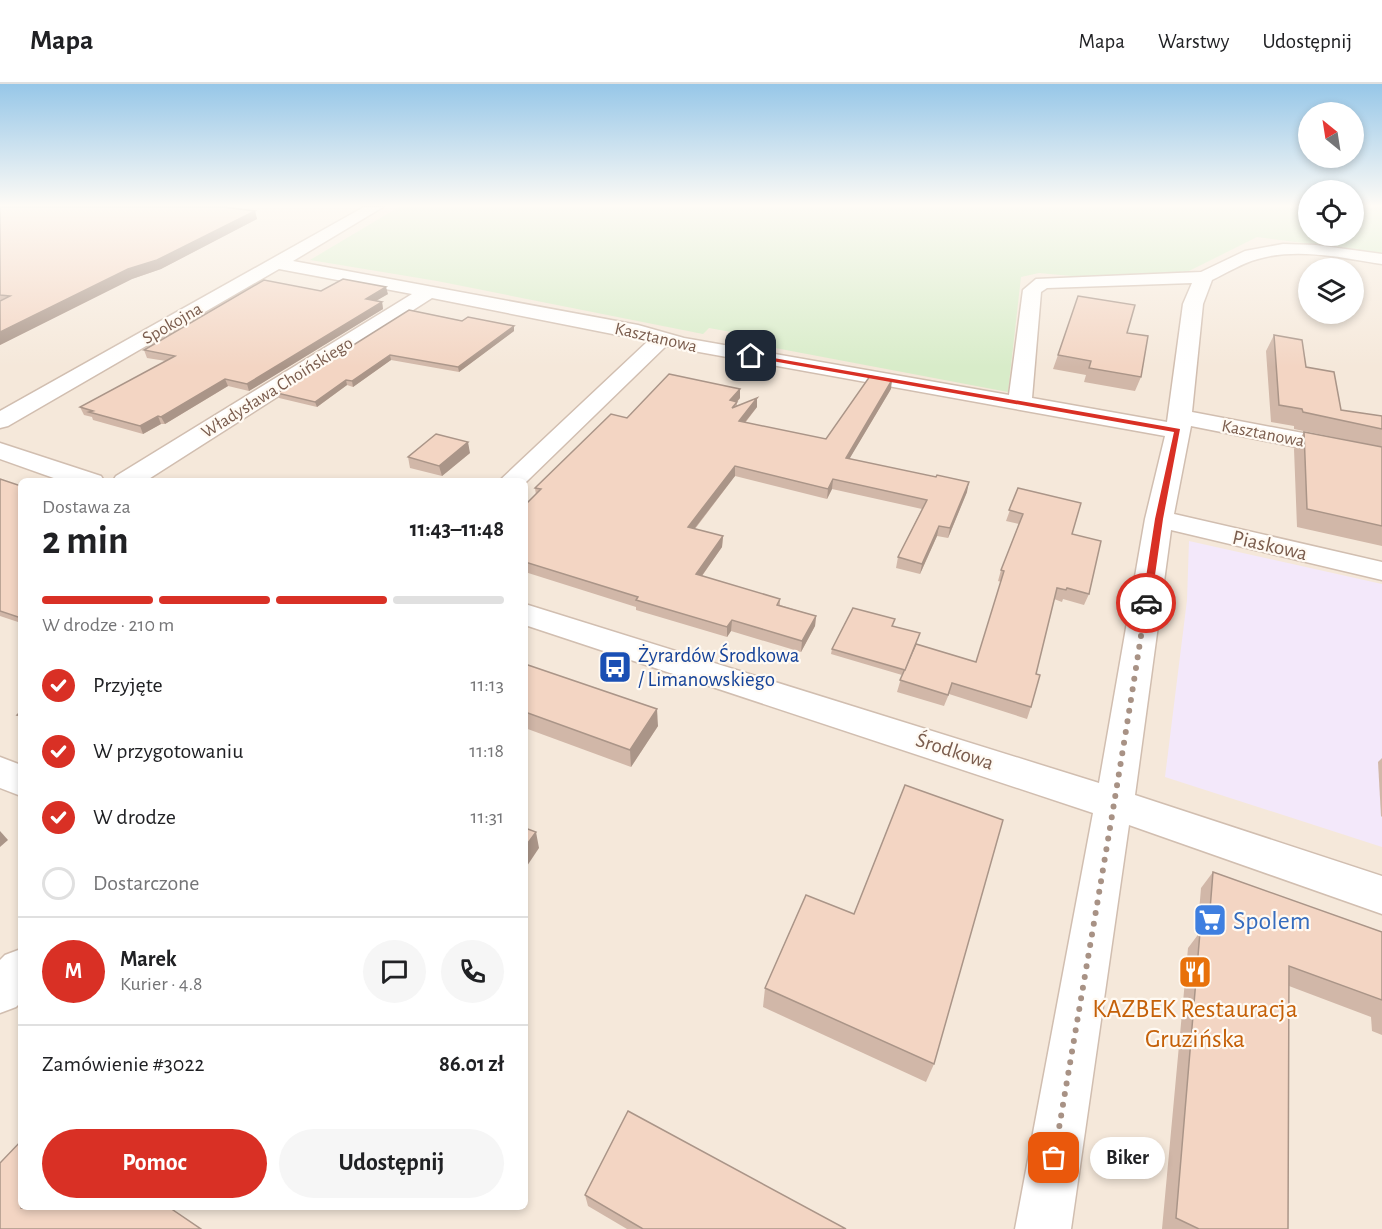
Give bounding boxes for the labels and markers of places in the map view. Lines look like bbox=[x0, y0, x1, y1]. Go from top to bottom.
pin bbox=[725, 330, 776, 381]
place label: Żyrardów Środkowa / Limanowskiego bbox=[638, 642, 800, 690]
bus stop icon: Żyrardów Środkowa / Limanowskiego bbox=[597, 649, 633, 685]
supermarket icon: Spolem bbox=[1192, 902, 1228, 938]
place label: Spolem bbox=[1233, 908, 1310, 934]
restaurant icon: KAZBEK Restauracja Gruzińska bbox=[1177, 954, 1213, 990]
place label: KAZBEK Restauracja Gruzińska bbox=[1092, 996, 1298, 1052]
pin bbox=[1028, 1132, 1079, 1183]
callout: Biker bbox=[1090, 1137, 1165, 1179]

